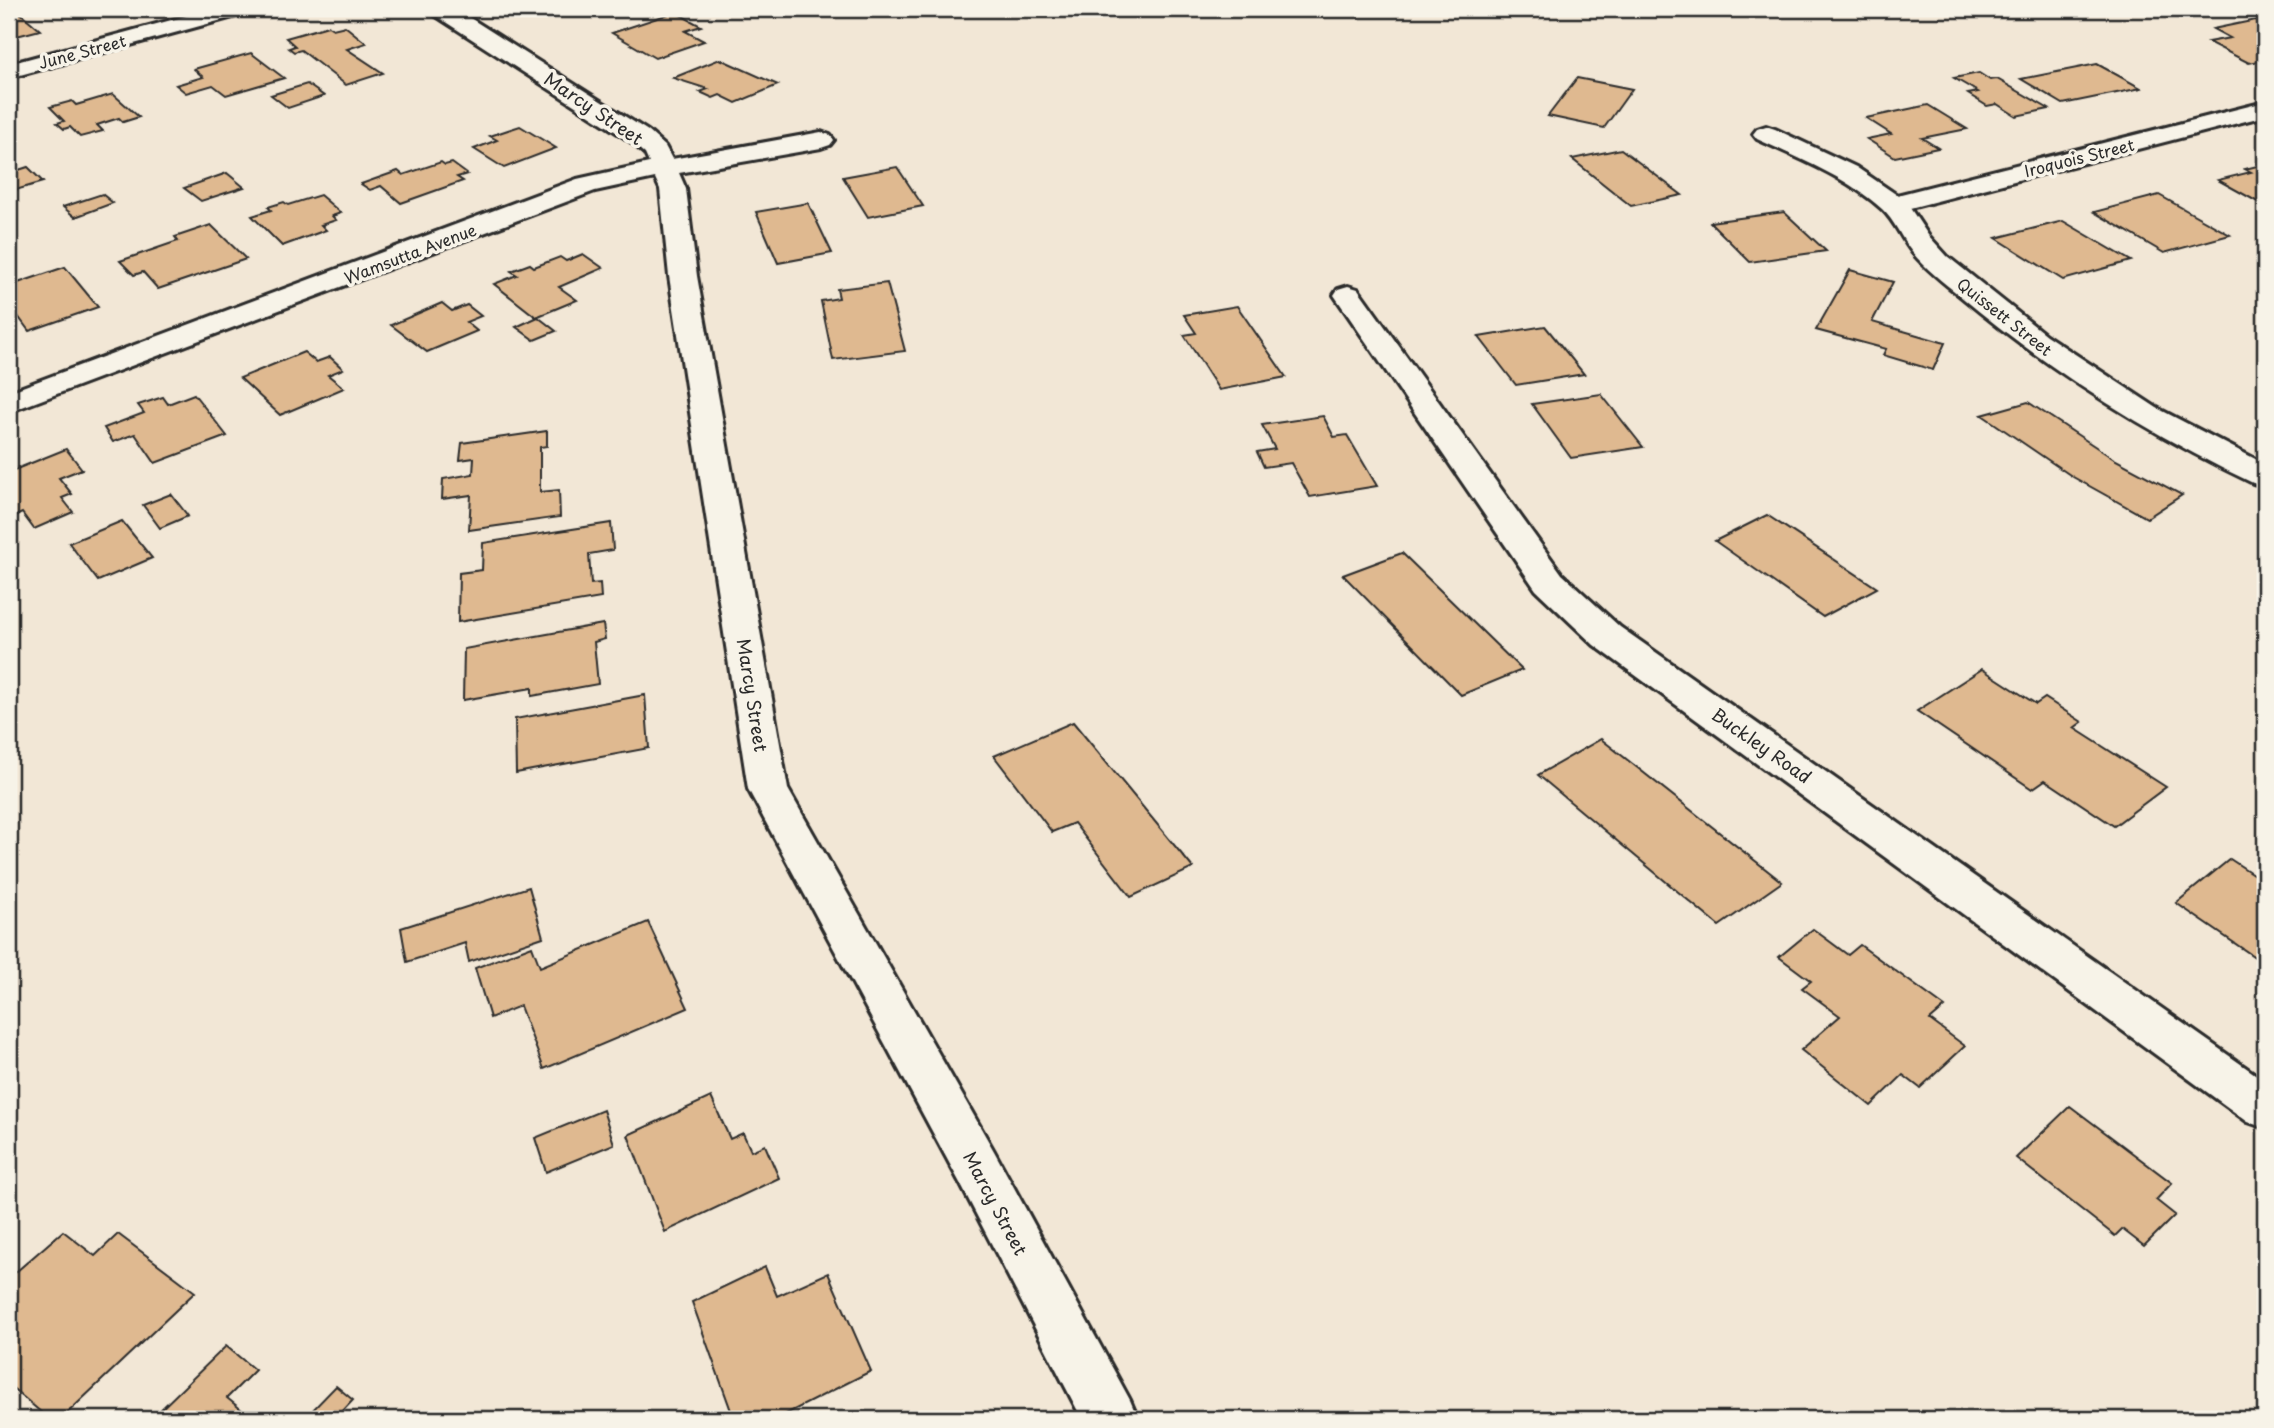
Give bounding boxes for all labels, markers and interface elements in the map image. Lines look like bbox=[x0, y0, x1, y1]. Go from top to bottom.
street label: June Street bbox=[36, 28, 129, 74]
street label: Marcy Street bbox=[539, 65, 649, 151]
street label: Iroquois Street bbox=[2021, 132, 2137, 182]
street label: Wamsutta Avenue bbox=[341, 217, 480, 289]
street label: Quissett Street bbox=[1952, 271, 2058, 361]
street label: Marcy Street bbox=[731, 636, 775, 754]
street label: Buckley Road bbox=[1707, 701, 1817, 789]
street label: Marcy Street bbox=[957, 1146, 1035, 1260]

